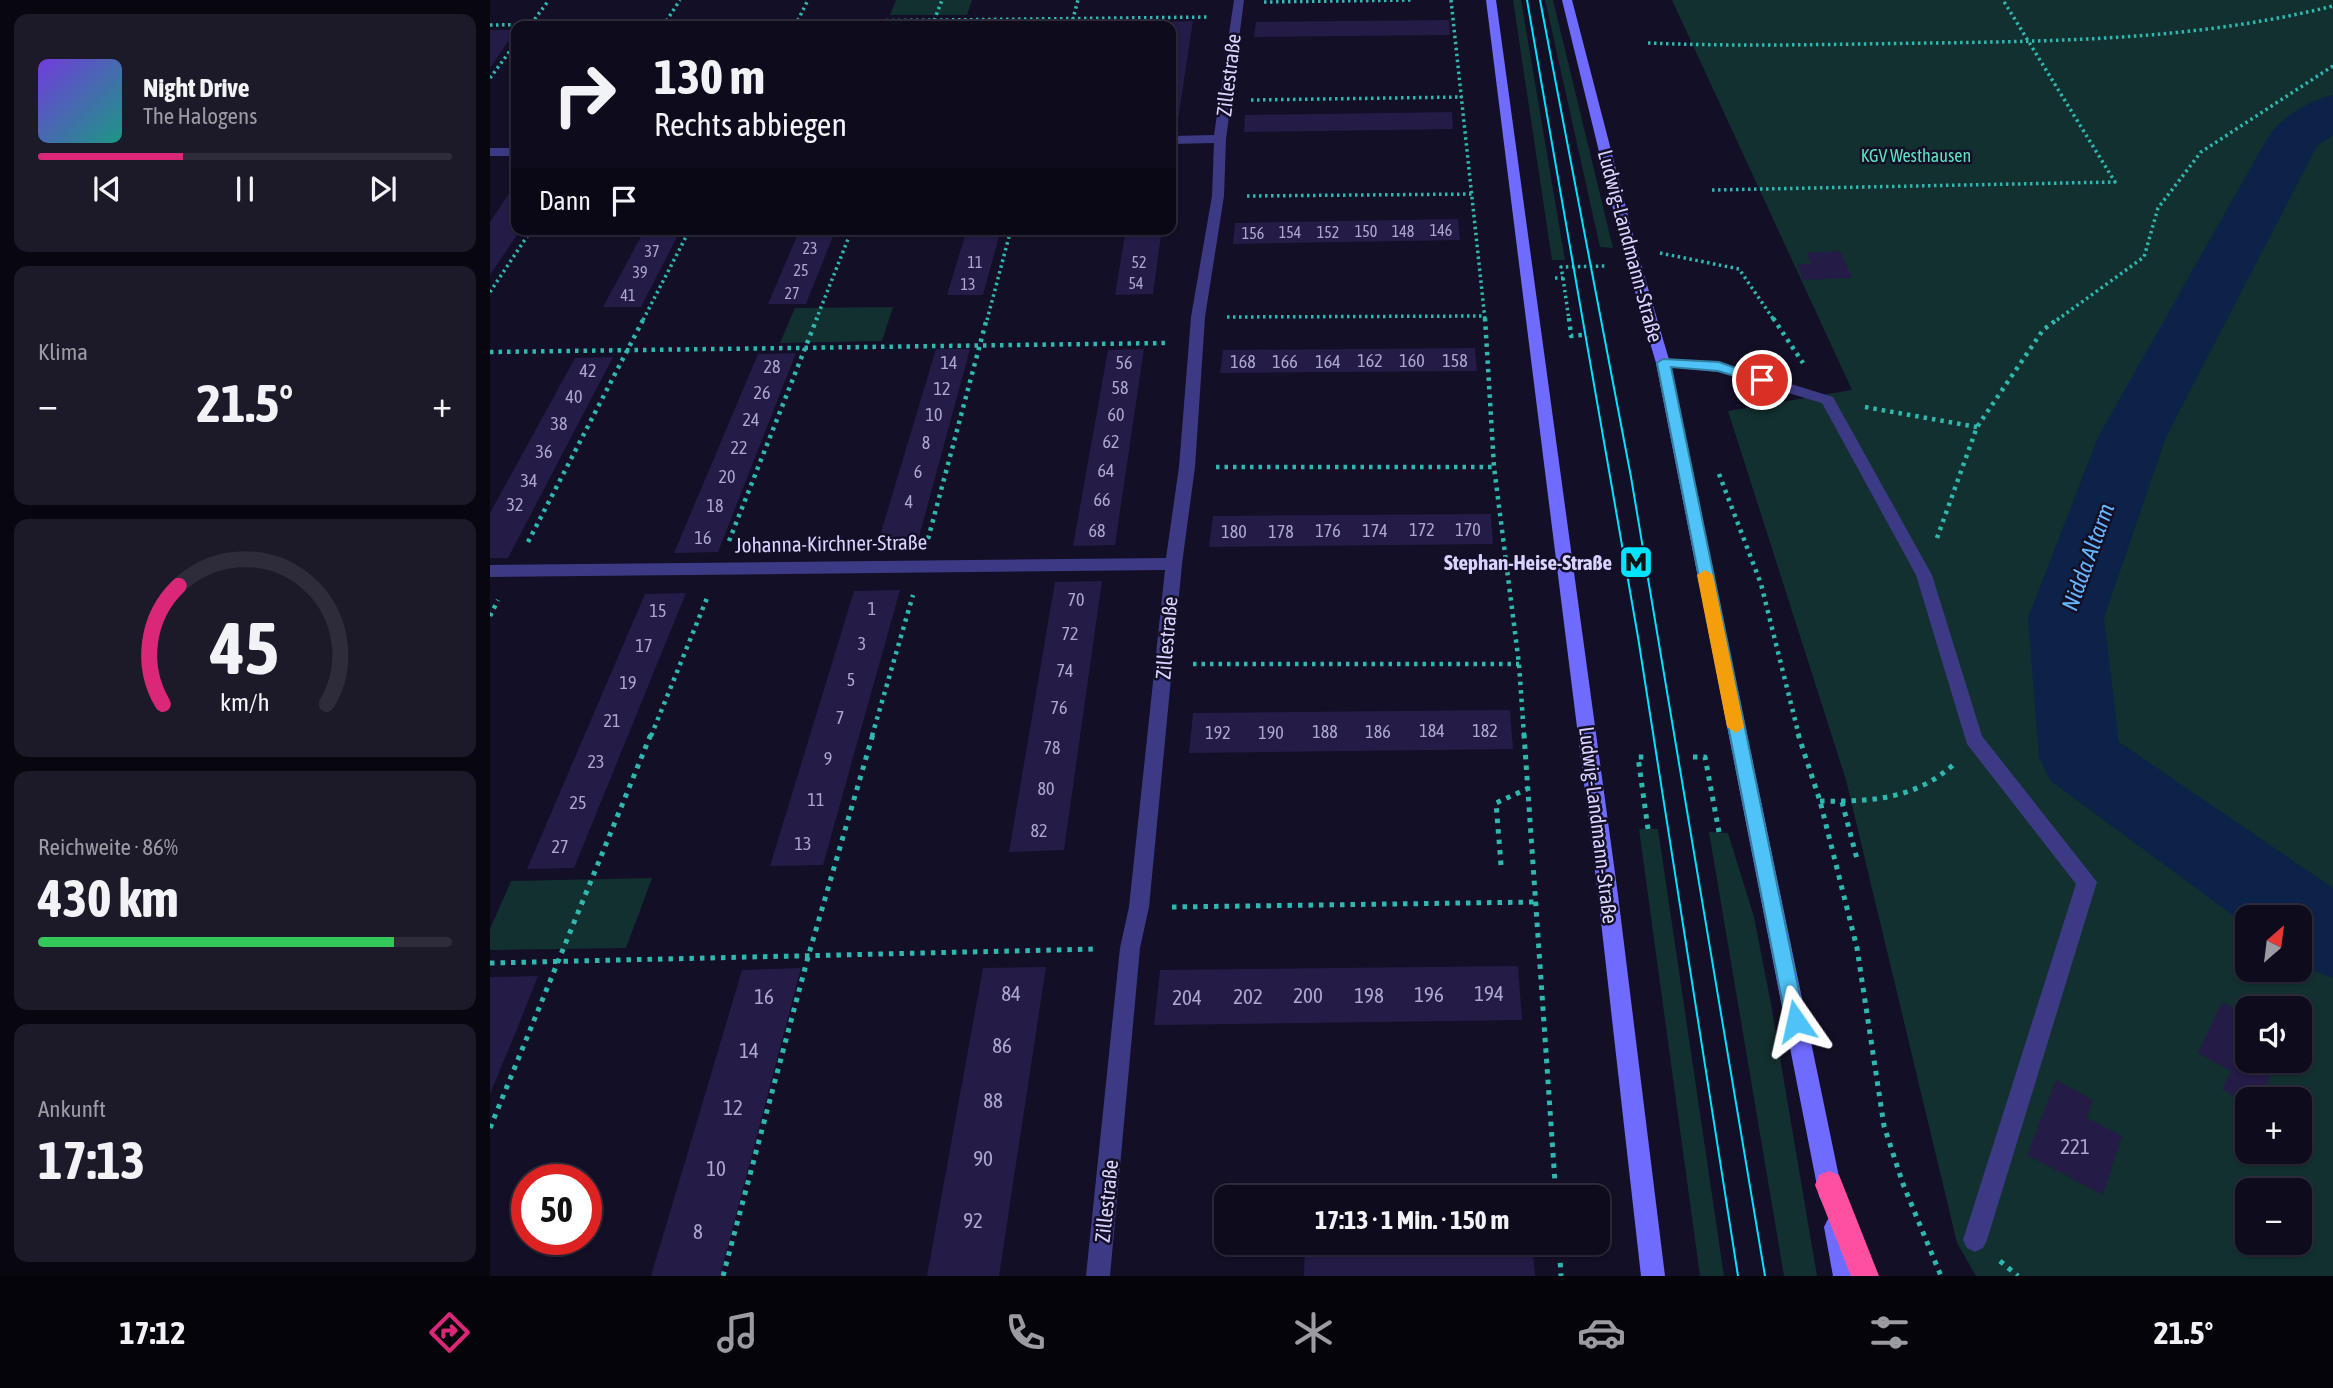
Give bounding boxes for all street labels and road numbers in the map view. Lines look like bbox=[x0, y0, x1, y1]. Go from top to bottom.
street label: Zillestraße bbox=[1211, 32, 1245, 118]
street label: Ludwig-Landmann-Straße bbox=[1594, 147, 1668, 345]
street label: Johanna-Kirchner-Straße bbox=[735, 529, 927, 557]
street label: Zillestraße bbox=[1150, 596, 1182, 680]
street label: Ludwig-Landmann-Straße bbox=[1575, 725, 1623, 925]
street label: Zillestraße bbox=[1090, 1158, 1122, 1244]

